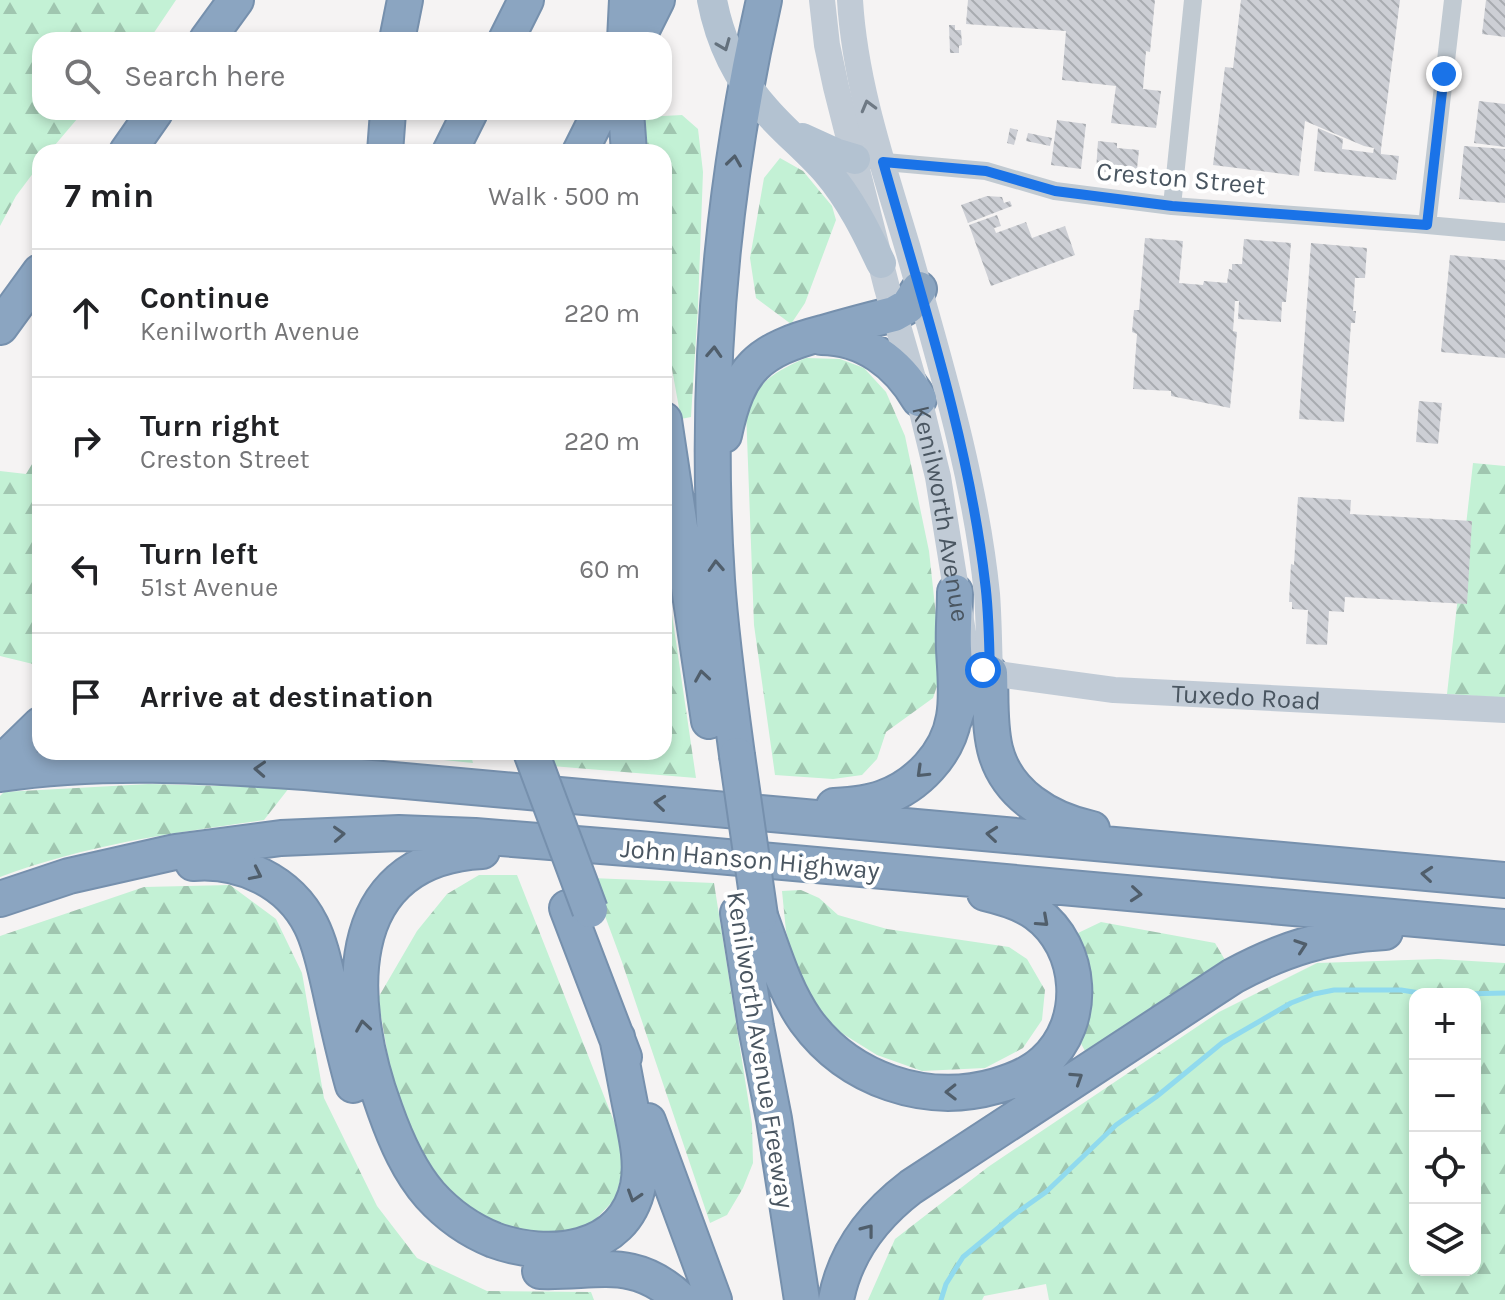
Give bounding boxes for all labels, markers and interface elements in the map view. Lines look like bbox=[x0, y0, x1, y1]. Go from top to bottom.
search box bbox=[32, 32, 672, 120]
one-way arrow bbox=[715, 37, 731, 51]
icon: search bbox=[60, 54, 104, 98]
route end bbox=[1426, 56, 1462, 92]
text: Search here bbox=[124, 58, 285, 94]
one-way arrow bbox=[860, 100, 877, 114]
one-way arrow bbox=[725, 155, 742, 168]
street label: Creston Street bbox=[1095, 156, 1267, 201]
text: 7 min bbox=[64, 176, 154, 216]
text: Walk · 500 m bbox=[488, 181, 640, 212]
text: Continue bbox=[140, 280, 270, 316]
icon: ahead bbox=[64, 291, 108, 335]
text: 220 m bbox=[564, 298, 640, 329]
text: Kenilworth Avenue bbox=[140, 316, 360, 347]
one-way arrow bbox=[706, 345, 723, 358]
street label: Kenilworth Avenue bbox=[905, 402, 976, 624]
text: Turn right bbox=[140, 408, 280, 444]
icon: right bbox=[64, 419, 108, 463]
text: 220 m bbox=[564, 426, 640, 457]
text: Creston Street bbox=[140, 444, 310, 475]
text: Turn left bbox=[140, 536, 258, 572]
icon: left bbox=[64, 547, 108, 591]
text: 60 m bbox=[579, 554, 640, 585]
one-way arrow bbox=[708, 559, 725, 572]
text: 51st Avenue bbox=[140, 572, 278, 603]
route start bbox=[965, 652, 1001, 688]
one-way arrow bbox=[694, 669, 711, 683]
icon: arrive bbox=[64, 675, 108, 719]
street label: Tuxedo Road bbox=[1171, 678, 1322, 717]
text: Arrive at destination bbox=[140, 679, 434, 715]
one-way arrow bbox=[253, 761, 266, 778]
one-way arrow bbox=[917, 763, 931, 778]
one-way arrow bbox=[653, 795, 666, 812]
one-way arrow bbox=[985, 825, 998, 842]
one-way arrow bbox=[333, 826, 346, 843]
street label: John Hanson Highway bbox=[619, 833, 881, 886]
one-way arrow bbox=[248, 864, 263, 880]
one-way arrow bbox=[1420, 865, 1433, 882]
one-way arrow bbox=[1130, 885, 1143, 902]
street label: Kenilworth Avenue Freeway bbox=[720, 889, 801, 1211]
one-way arrow bbox=[1034, 911, 1048, 926]
one-way arrow bbox=[1293, 940, 1307, 956]
map controls bbox=[1409, 988, 1481, 1276]
button: + bbox=[1409, 988, 1481, 1060]
one-way arrow bbox=[356, 1019, 373, 1033]
button: − bbox=[1409, 1060, 1481, 1132]
one-way arrow bbox=[1069, 1073, 1083, 1088]
one-way arrow bbox=[944, 1084, 957, 1101]
button: locate bbox=[1409, 1132, 1481, 1204]
one-way arrow bbox=[627, 1189, 643, 1202]
button: layers bbox=[1409, 1204, 1481, 1276]
one-way arrow bbox=[858, 1224, 872, 1239]

